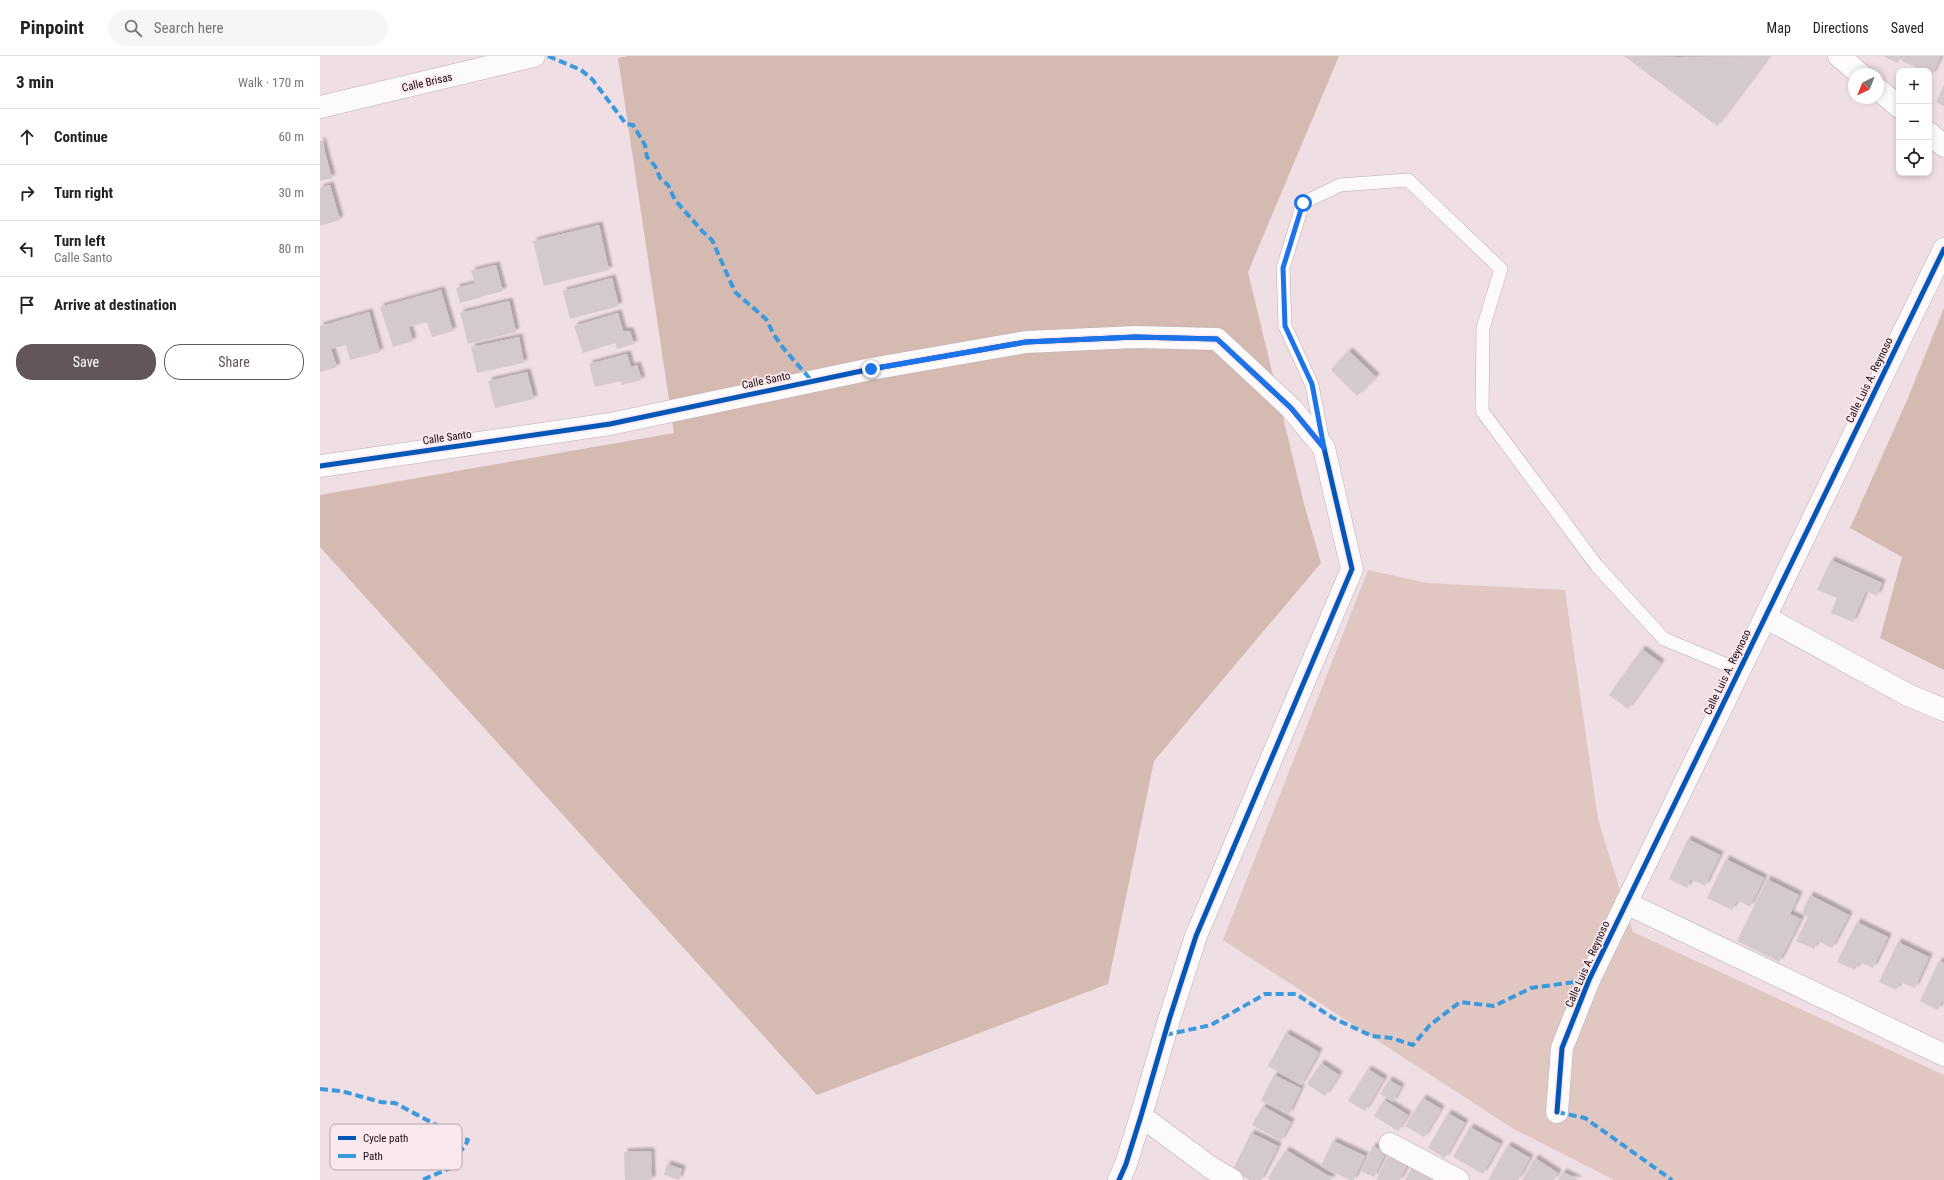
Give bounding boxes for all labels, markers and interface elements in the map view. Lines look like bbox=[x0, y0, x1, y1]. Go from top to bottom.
search box bbox=[108, 10, 388, 46]
text: Pinpoint bbox=[20, 16, 84, 39]
icon: search bbox=[122, 17, 144, 39]
text: Search here bbox=[154, 19, 224, 37]
text: Map bbox=[1767, 20, 1791, 36]
text: Directions bbox=[1813, 20, 1869, 36]
text: Saved bbox=[1891, 20, 1924, 36]
north arrow bbox=[1848, 68, 1884, 104]
map controls bbox=[1896, 68, 1932, 176]
button: + bbox=[1896, 68, 1932, 104]
street label: Calle Brisas bbox=[401, 70, 454, 95]
text: 3 min bbox=[16, 72, 54, 92]
text: Walk · 170 m bbox=[238, 75, 304, 90]
button: − bbox=[1896, 104, 1932, 140]
icon: ahead bbox=[16, 126, 38, 148]
text: Continue bbox=[54, 128, 108, 146]
text: 60 m bbox=[278, 129, 304, 144]
button: locate bbox=[1896, 140, 1932, 176]
icon: right bbox=[16, 182, 38, 204]
text: Turn right bbox=[54, 184, 113, 202]
text: 30 m bbox=[278, 185, 304, 200]
route start bbox=[1294, 194, 1312, 212]
text: Turn left bbox=[54, 232, 105, 250]
icon: left bbox=[16, 238, 38, 260]
text: 80 m bbox=[278, 241, 304, 256]
text: Calle Santo bbox=[54, 250, 112, 265]
icon: arrive bbox=[16, 294, 38, 316]
text: Arrive at destination bbox=[54, 296, 177, 314]
street label: Calle Luis A. Reynoso bbox=[1843, 335, 1896, 425]
button: Save bbox=[16, 344, 156, 380]
button: Share bbox=[164, 344, 304, 380]
route end bbox=[862, 360, 880, 378]
street label: Calle Santo bbox=[741, 369, 792, 392]
street label: Calle Santo bbox=[422, 428, 473, 447]
street label: Calle Luis A. Reynoso bbox=[1701, 627, 1754, 717]
street label: Calle Luis A. Reynoso bbox=[1563, 919, 1613, 1009]
legend bbox=[330, 1124, 462, 1170]
text: Cycle path bbox=[363, 1132, 408, 1145]
text: Path bbox=[363, 1150, 383, 1163]

